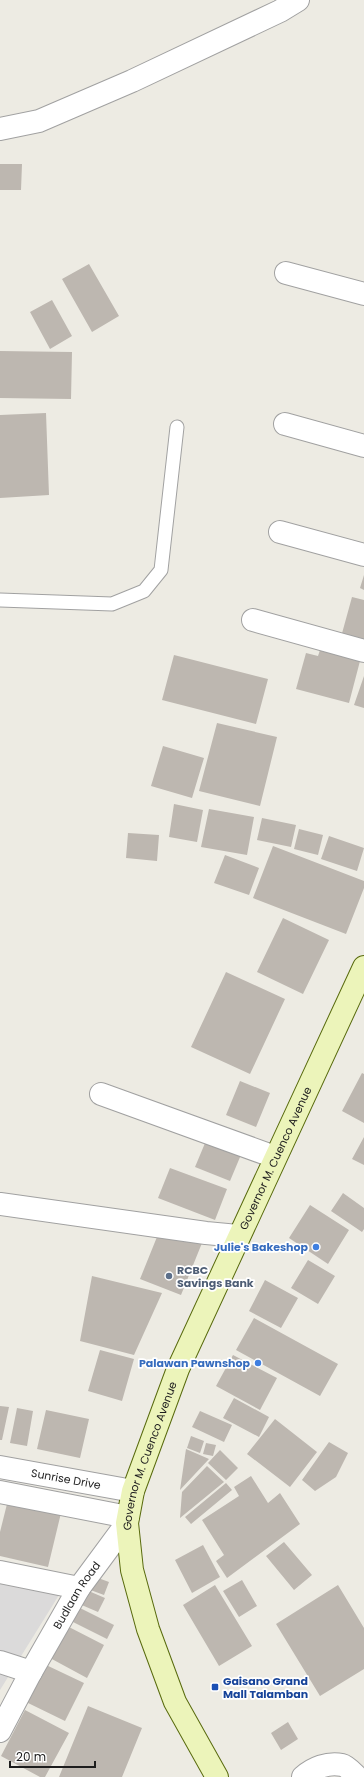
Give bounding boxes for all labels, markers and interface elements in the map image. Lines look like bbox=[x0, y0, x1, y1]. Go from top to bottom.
street label: Governor M. Cuenco Avenue bbox=[235, 1084, 316, 1232]
place label: Julie's Bakeshop bbox=[214, 1239, 309, 1255]
marker: Julie's Bakeshop bbox=[311, 1242, 321, 1252]
place label: RCBC Savings Bank bbox=[177, 1262, 254, 1291]
marker: RCBC Savings Bank bbox=[164, 1271, 174, 1281]
place label: Palawan Pawnshop bbox=[139, 1355, 251, 1371]
marker: Palawan Pawnshop bbox=[253, 1358, 263, 1368]
street label: Governor M. Cuenco Avenue bbox=[119, 1379, 181, 1531]
street label: Sunrise Drive bbox=[30, 1465, 102, 1493]
street label: Budlaan Road bbox=[49, 1558, 104, 1632]
place label: Gaisano Grand Mall Talamban bbox=[223, 1673, 308, 1702]
marker: Gaisano Grand Mall Talamban bbox=[210, 1682, 220, 1692]
scale bar bbox=[10, 1743, 95, 1769]
text: 20 m bbox=[16, 1748, 46, 1765]

